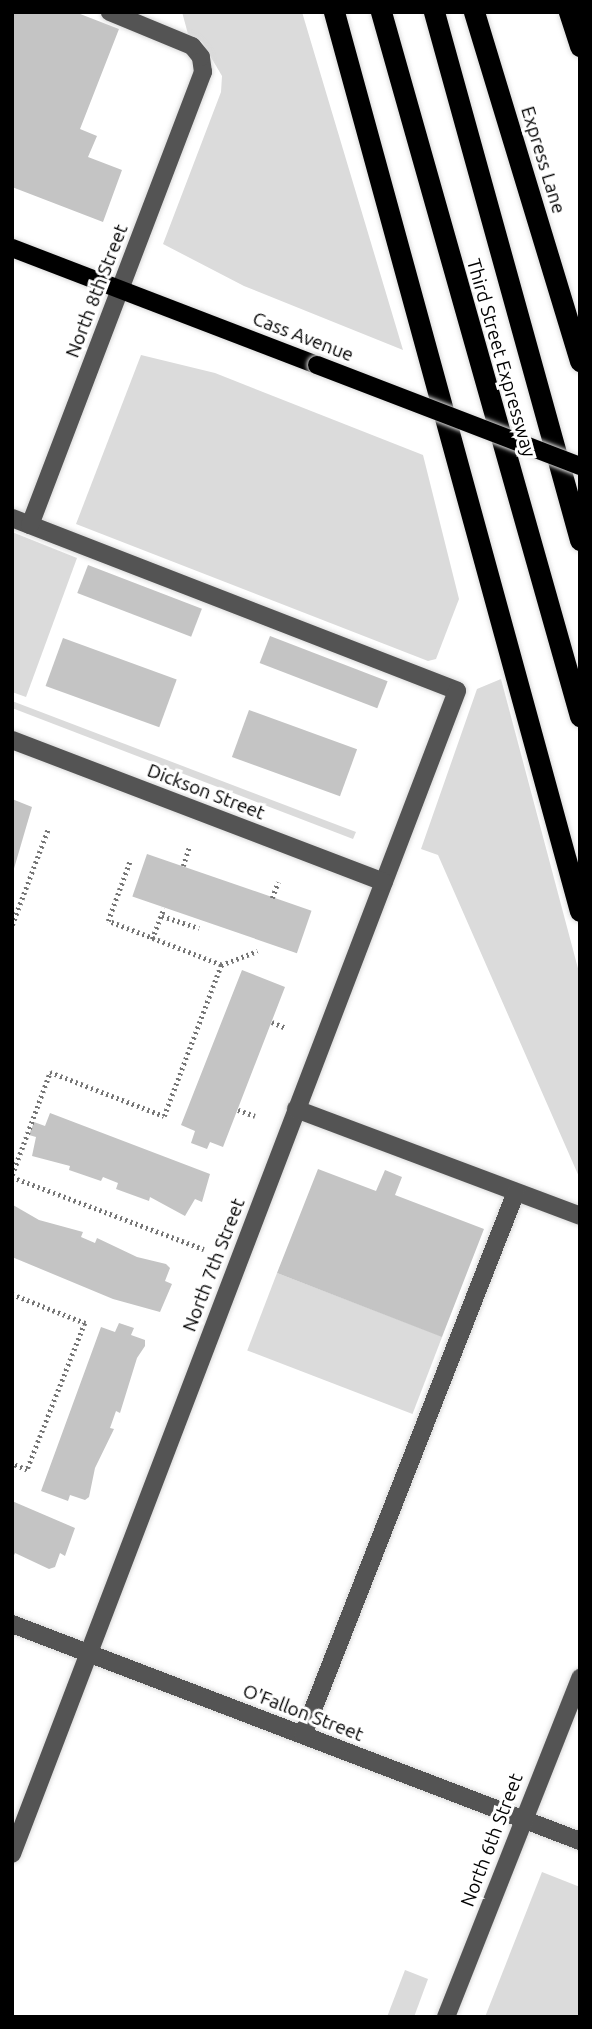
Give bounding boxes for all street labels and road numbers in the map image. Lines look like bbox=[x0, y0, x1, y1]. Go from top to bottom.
street label: Express Lane bbox=[516, 104, 570, 216]
street label: North 8th Street bbox=[61, 221, 133, 361]
street label: Third Street Expressway bbox=[462, 256, 540, 460]
street label: Cass Avenue bbox=[249, 307, 357, 367]
street label: Dickson Street bbox=[144, 759, 268, 825]
street label: North 7th Street bbox=[178, 1195, 250, 1335]
street label: O'Fallon Street bbox=[239, 1680, 367, 1746]
street label: North 6th Street bbox=[456, 1770, 528, 1910]

